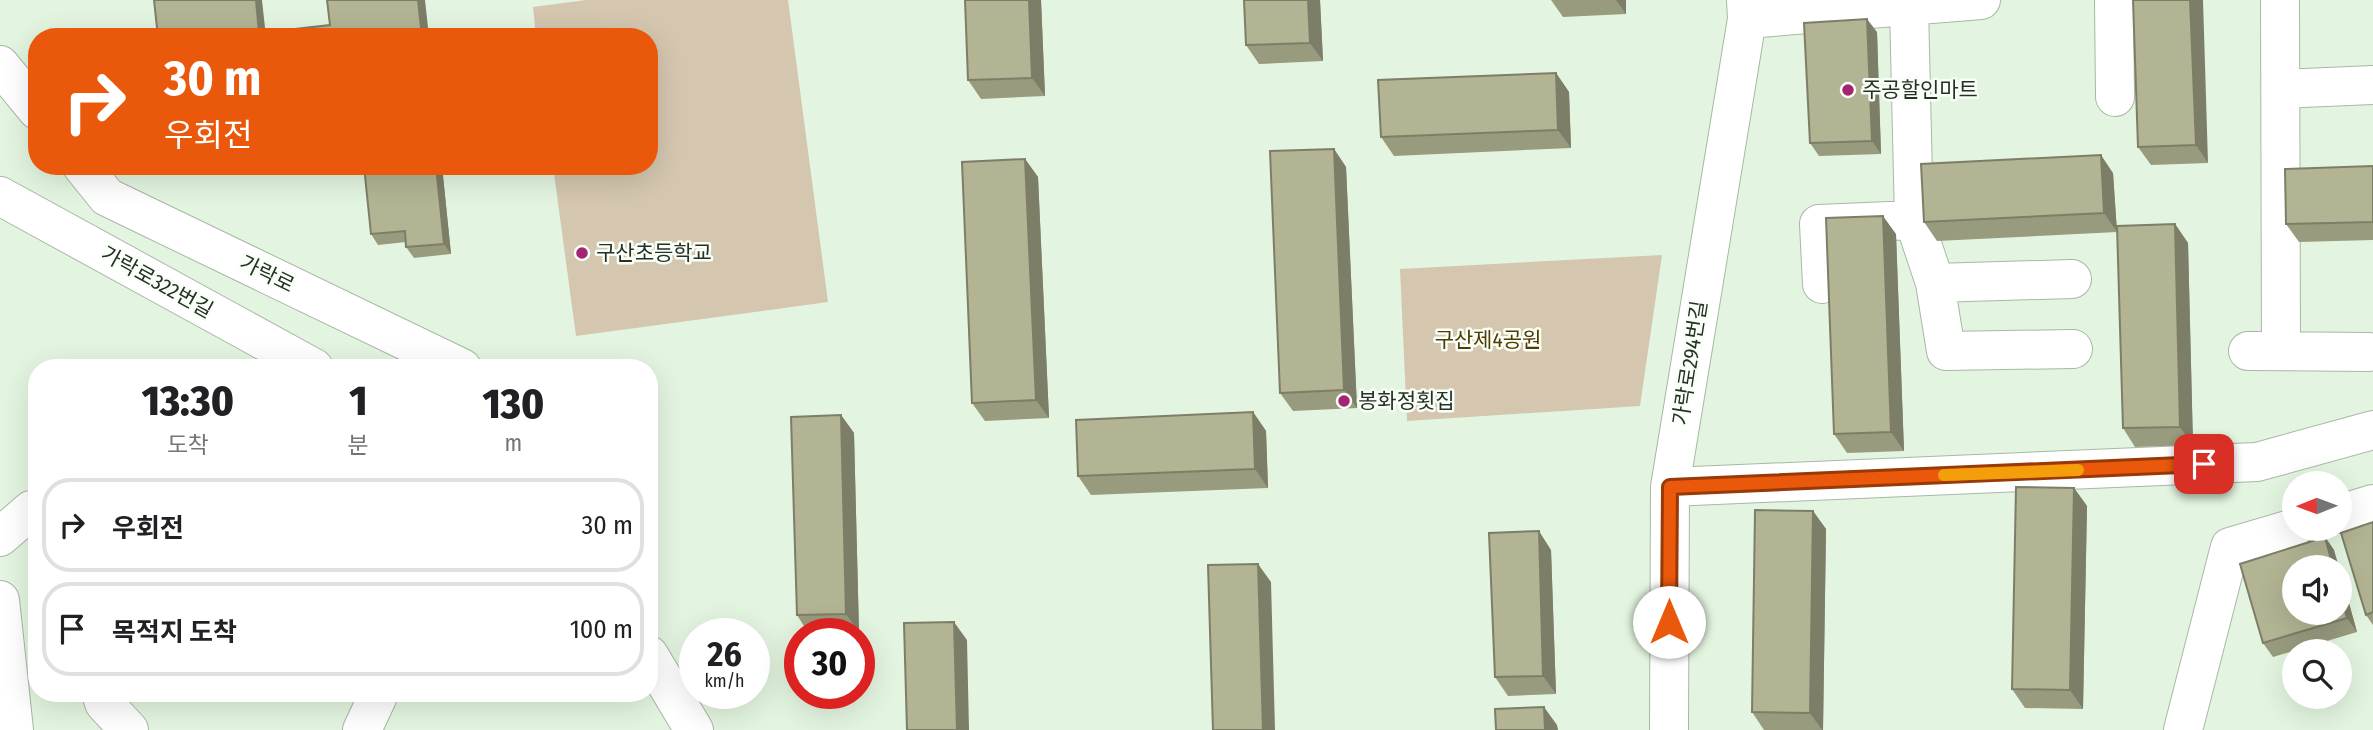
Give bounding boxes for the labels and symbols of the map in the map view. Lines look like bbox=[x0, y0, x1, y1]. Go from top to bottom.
place label: 주공할인마트 bbox=[1862, 77, 1978, 103]
marker: 주공할인마트 bbox=[1840, 82, 1856, 98]
street label: 가락로322번길 bbox=[96, 240, 218, 324]
place label: 구산초등학교 bbox=[596, 240, 712, 266]
marker: 구산초등학교 bbox=[574, 245, 590, 261]
street label: 가락로 bbox=[235, 250, 299, 298]
street label: 가락로294번길 bbox=[1667, 299, 1713, 427]
park label: 구산제4공원 bbox=[1435, 327, 1541, 353]
place label: 봉화정횟집 bbox=[1358, 388, 1455, 414]
marker: 봉화정횟집 bbox=[1336, 393, 1352, 409]
pin bbox=[2174, 434, 2234, 494]
north arrow bbox=[2282, 471, 2352, 541]
position arrow bbox=[1632, 585, 1706, 659]
speed limit sign: 30 bbox=[784, 618, 875, 709]

